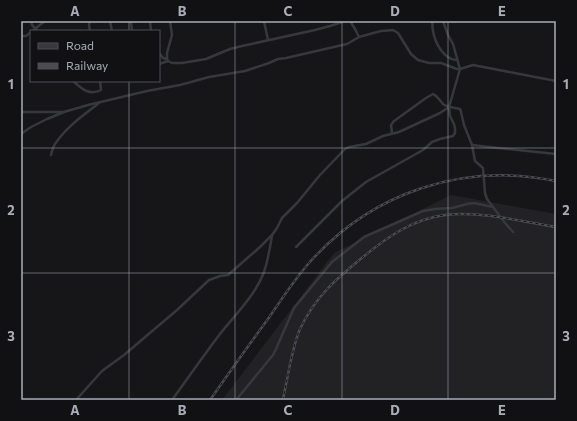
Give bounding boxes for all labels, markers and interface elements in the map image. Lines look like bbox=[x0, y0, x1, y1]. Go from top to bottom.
text: A bbox=[70, 3, 80, 19]
text: B bbox=[178, 3, 187, 19]
text: C bbox=[284, 3, 293, 19]
text: D bbox=[390, 3, 400, 19]
text: E bbox=[498, 3, 506, 19]
legend bbox=[30, 30, 160, 82]
text: Road bbox=[66, 38, 94, 52]
text: Railway bbox=[66, 58, 108, 72]
text: 1 bbox=[8, 76, 14, 92]
text: 1 bbox=[563, 76, 569, 92]
text: 2 bbox=[7, 202, 15, 218]
text: 2 bbox=[562, 202, 570, 218]
text: 3 bbox=[7, 328, 15, 344]
text: 3 bbox=[562, 328, 570, 344]
text: A bbox=[70, 402, 80, 418]
text: B bbox=[178, 402, 187, 418]
text: C bbox=[284, 402, 293, 418]
text: D bbox=[390, 402, 400, 418]
text: E bbox=[498, 402, 506, 418]

